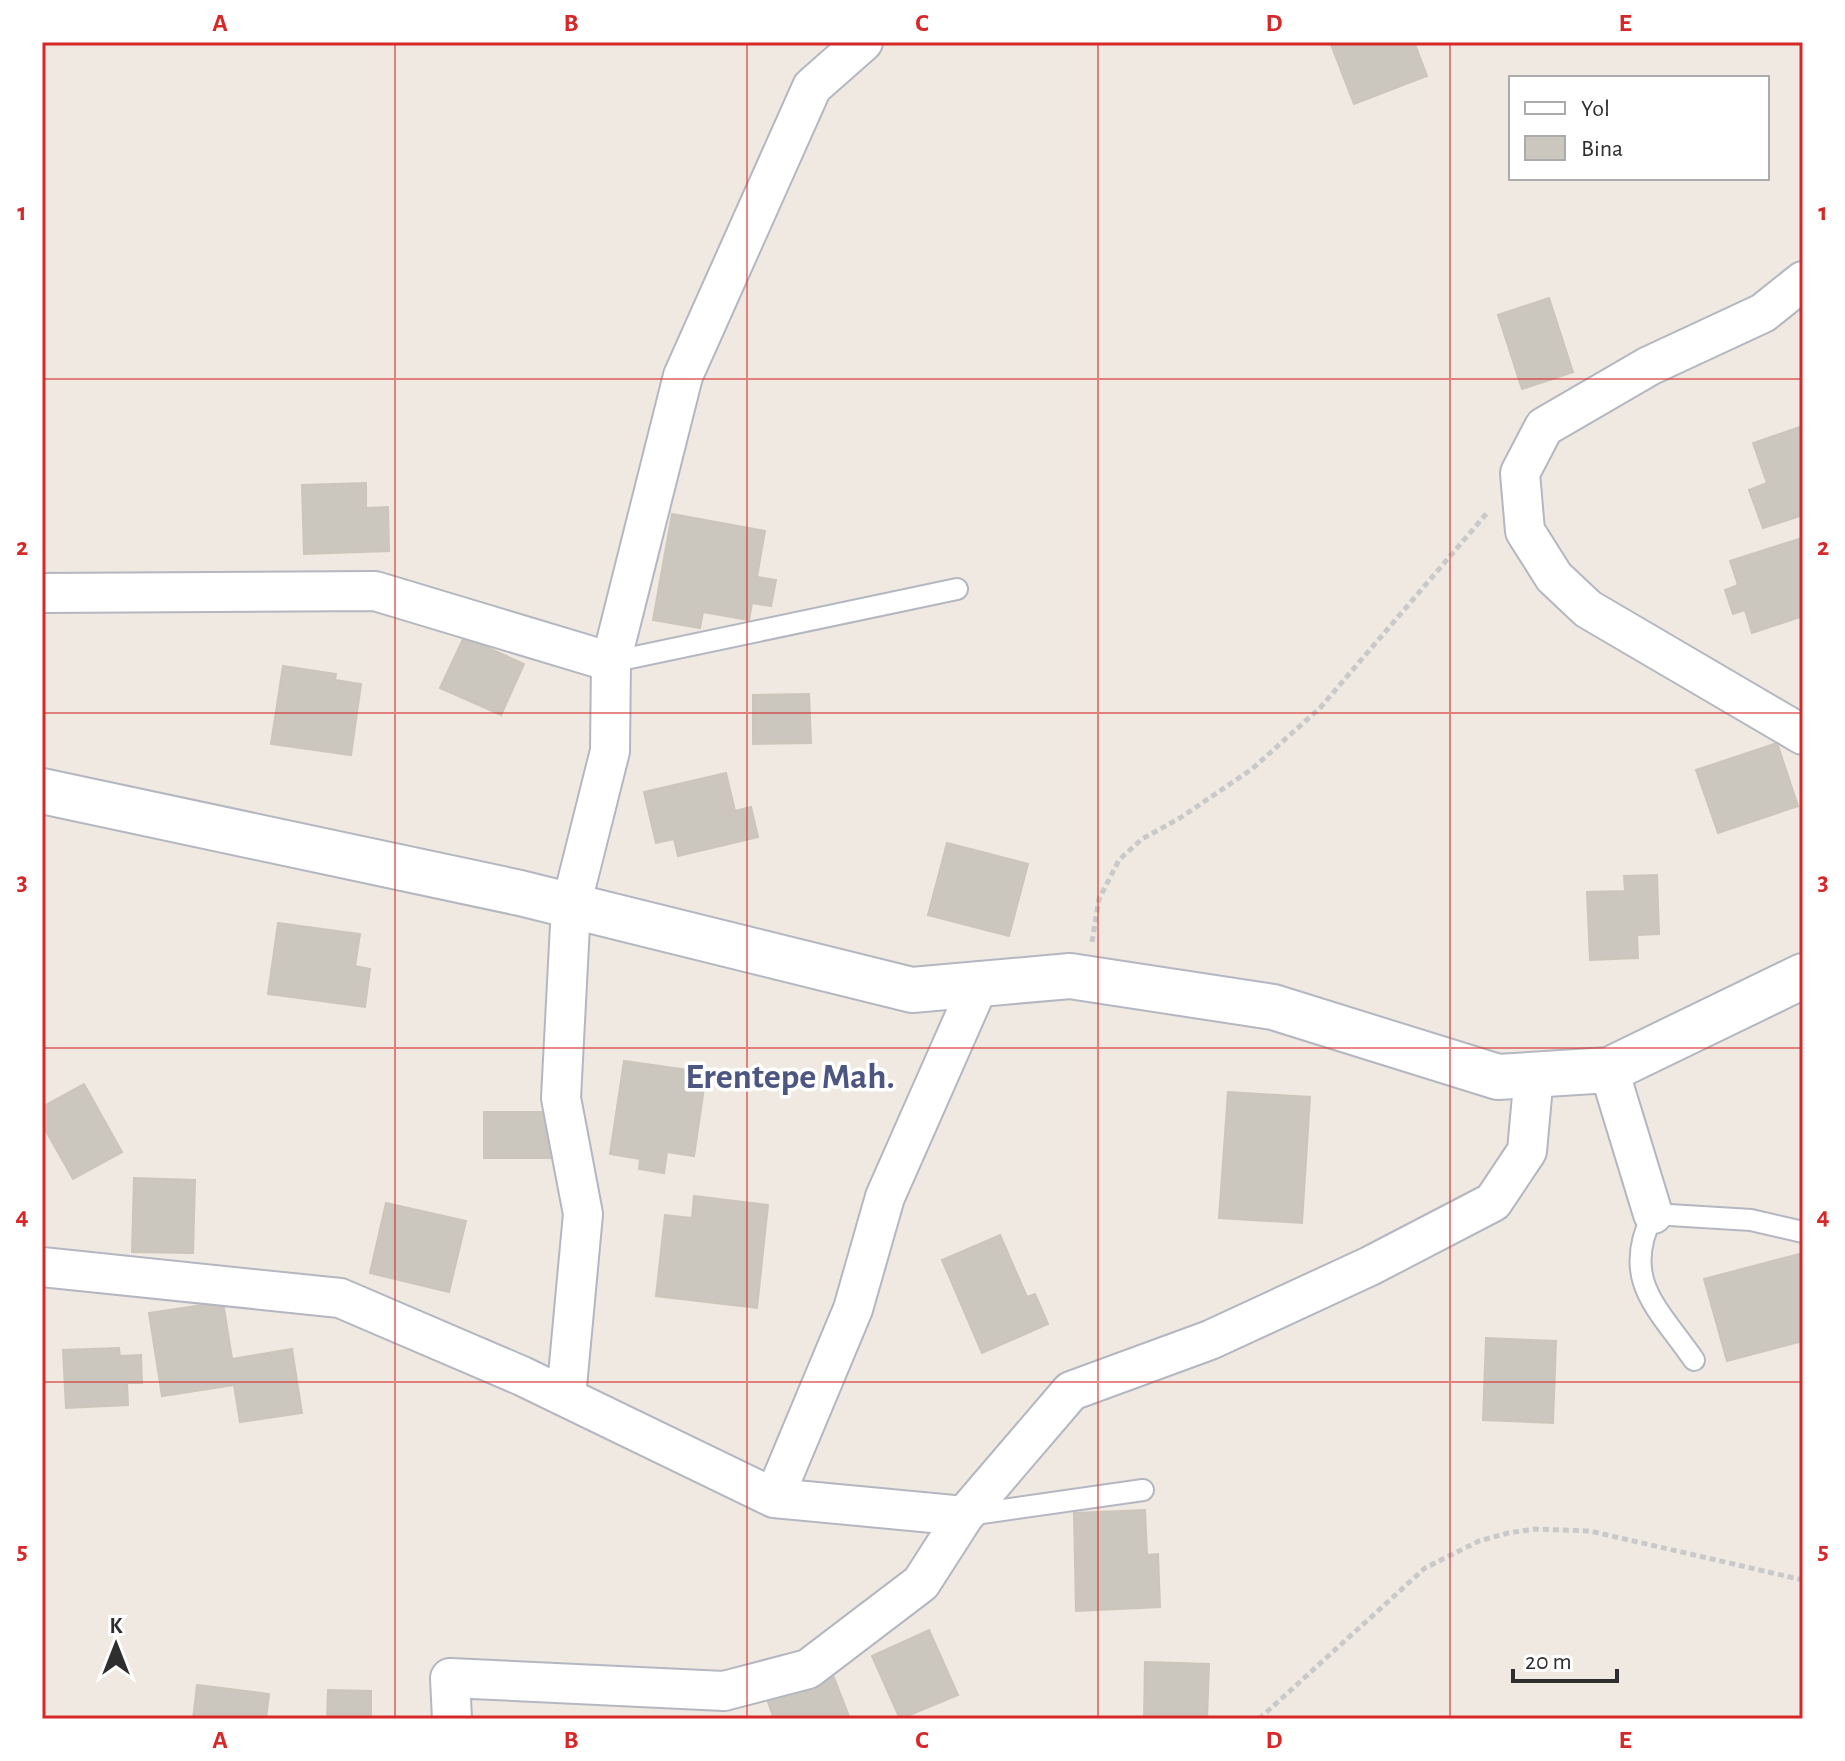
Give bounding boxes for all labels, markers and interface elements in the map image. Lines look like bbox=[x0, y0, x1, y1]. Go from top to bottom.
text: A bbox=[212, 10, 228, 36]
text: B bbox=[563, 10, 579, 36]
text: C bbox=[915, 10, 929, 36]
text: D bbox=[1265, 10, 1283, 36]
text: E bbox=[1618, 10, 1632, 36]
legend bbox=[1509, 76, 1769, 180]
text: Yol bbox=[1581, 97, 1610, 121]
text: Bina bbox=[1581, 137, 1623, 161]
text: 1 bbox=[17, 199, 27, 225]
text: 1 bbox=[1818, 199, 1828, 225]
text: 2 bbox=[16, 534, 28, 560]
text: 2 bbox=[1817, 534, 1829, 560]
text: 3 bbox=[16, 869, 28, 895]
text: 3 bbox=[1817, 869, 1829, 895]
district label: Erentepe Mah. bbox=[685, 1059, 895, 1095]
text: 4 bbox=[15, 1203, 29, 1229]
text: 4 bbox=[1816, 1203, 1830, 1229]
text: 5 bbox=[16, 1538, 28, 1564]
text: 5 bbox=[1817, 1538, 1829, 1564]
north arrow bbox=[76, 1605, 156, 1685]
text: K bbox=[110, 1615, 124, 1637]
scale bar bbox=[1513, 1633, 1617, 1683]
text: 20 m bbox=[1525, 1650, 1572, 1674]
text: A bbox=[212, 1727, 228, 1753]
text: B bbox=[563, 1727, 579, 1753]
text: C bbox=[915, 1727, 929, 1753]
text: D bbox=[1265, 1727, 1283, 1753]
text: E bbox=[1618, 1727, 1632, 1753]

